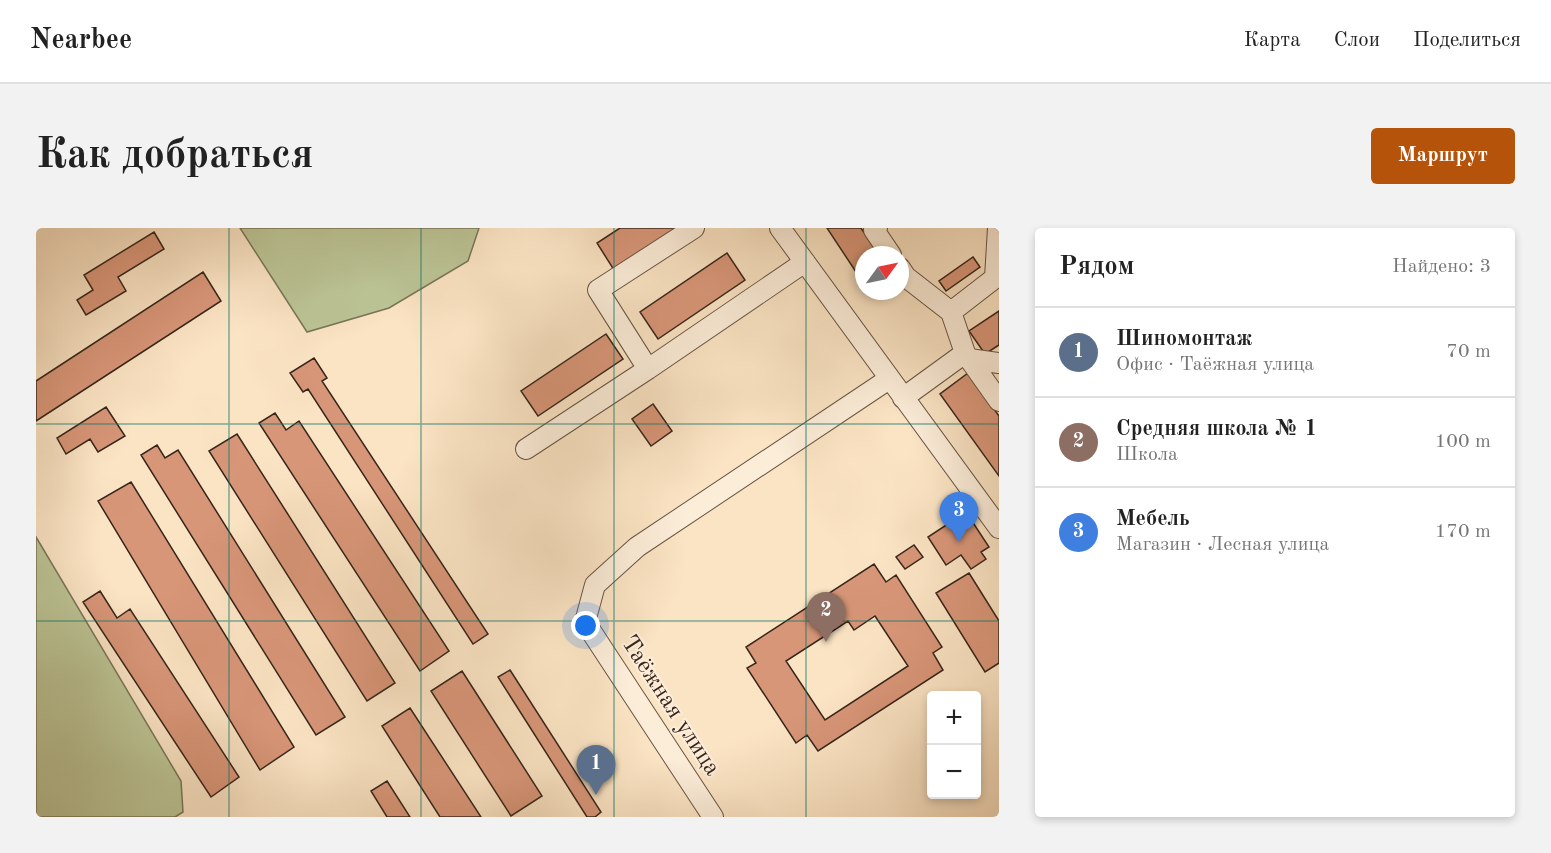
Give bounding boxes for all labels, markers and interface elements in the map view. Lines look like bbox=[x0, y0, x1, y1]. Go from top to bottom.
text: Nearbee bbox=[30, 27, 132, 55]
text: Карта bbox=[1244, 30, 1301, 51]
text: Слои bbox=[1334, 30, 1380, 51]
text: Поделиться bbox=[1413, 30, 1521, 51]
button: Маршрут bbox=[1371, 128, 1515, 184]
text: Как добраться bbox=[36, 135, 313, 177]
north arrow bbox=[855, 246, 909, 300]
text: Рядом bbox=[1059, 254, 1134, 280]
text: Найдено: 3 bbox=[1392, 257, 1491, 277]
text: Шиномонтаж bbox=[1116, 328, 1252, 350]
text: 1 bbox=[1073, 342, 1084, 362]
text: 70 m bbox=[1446, 342, 1491, 362]
text: Офис · Таёжная улица bbox=[1116, 355, 1314, 375]
text: Средняя школа № 1 bbox=[1116, 418, 1317, 440]
text: 2 bbox=[1073, 432, 1084, 452]
text: 100 m bbox=[1435, 432, 1491, 452]
text: Школа bbox=[1116, 445, 1178, 465]
pin: 3 bbox=[940, 492, 978, 542]
text: Мебель bbox=[1116, 508, 1190, 530]
text: 3 bbox=[1073, 522, 1084, 542]
text: 170 m bbox=[1435, 522, 1491, 542]
text: Магазин · Лесная улица bbox=[1116, 535, 1329, 555]
pin: 2 bbox=[806, 592, 846, 642]
your location bbox=[571, 611, 600, 640]
street label: Таёжная улица bbox=[616, 632, 724, 780]
map controls bbox=[927, 691, 981, 799]
button: + bbox=[927, 691, 981, 745]
button: − bbox=[927, 745, 981, 799]
pin: 1 bbox=[576, 746, 616, 795]

